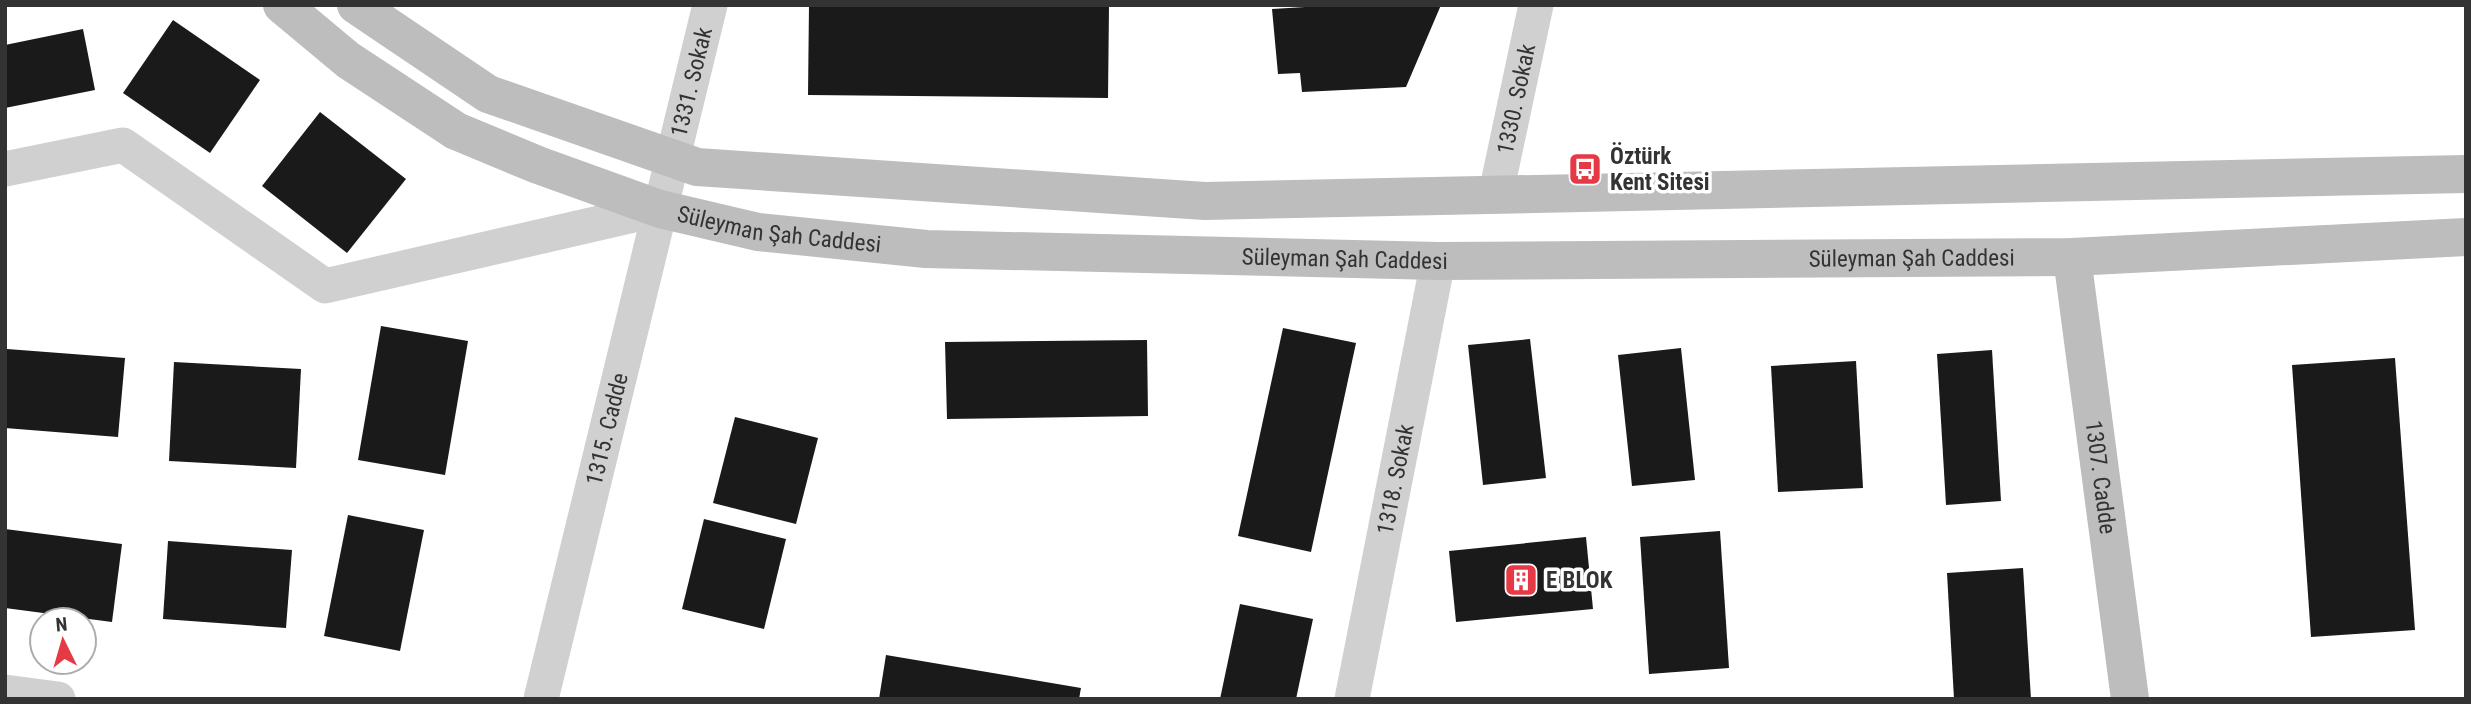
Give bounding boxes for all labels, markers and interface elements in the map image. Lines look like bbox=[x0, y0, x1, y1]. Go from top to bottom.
street label: 1331. Sokak bbox=[665, 24, 718, 140]
street label: 1330. Sokak bbox=[1492, 41, 1541, 157]
place label: Öztürk Kent Sitesi bbox=[1610, 142, 1710, 196]
bus stop icon: Öztürk Kent Sitesi bbox=[1566, 150, 1604, 188]
street label: Süleyman Şah Caddesi bbox=[675, 201, 882, 258]
street label: Süleyman Şah Caddesi bbox=[1241, 243, 1448, 275]
street label: Süleyman Şah Caddesi bbox=[1809, 244, 2015, 273]
street label: 1315. Cadde bbox=[581, 370, 634, 488]
street label: 1307. Cadde bbox=[2080, 419, 2121, 536]
street label: 1318. Sokak bbox=[1372, 421, 1420, 537]
building icon: E BLOK bbox=[1502, 561, 1540, 599]
place label: E BLOK bbox=[1546, 567, 1613, 594]
north arrow bbox=[28, 606, 98, 676]
text: N bbox=[55, 613, 68, 637]

